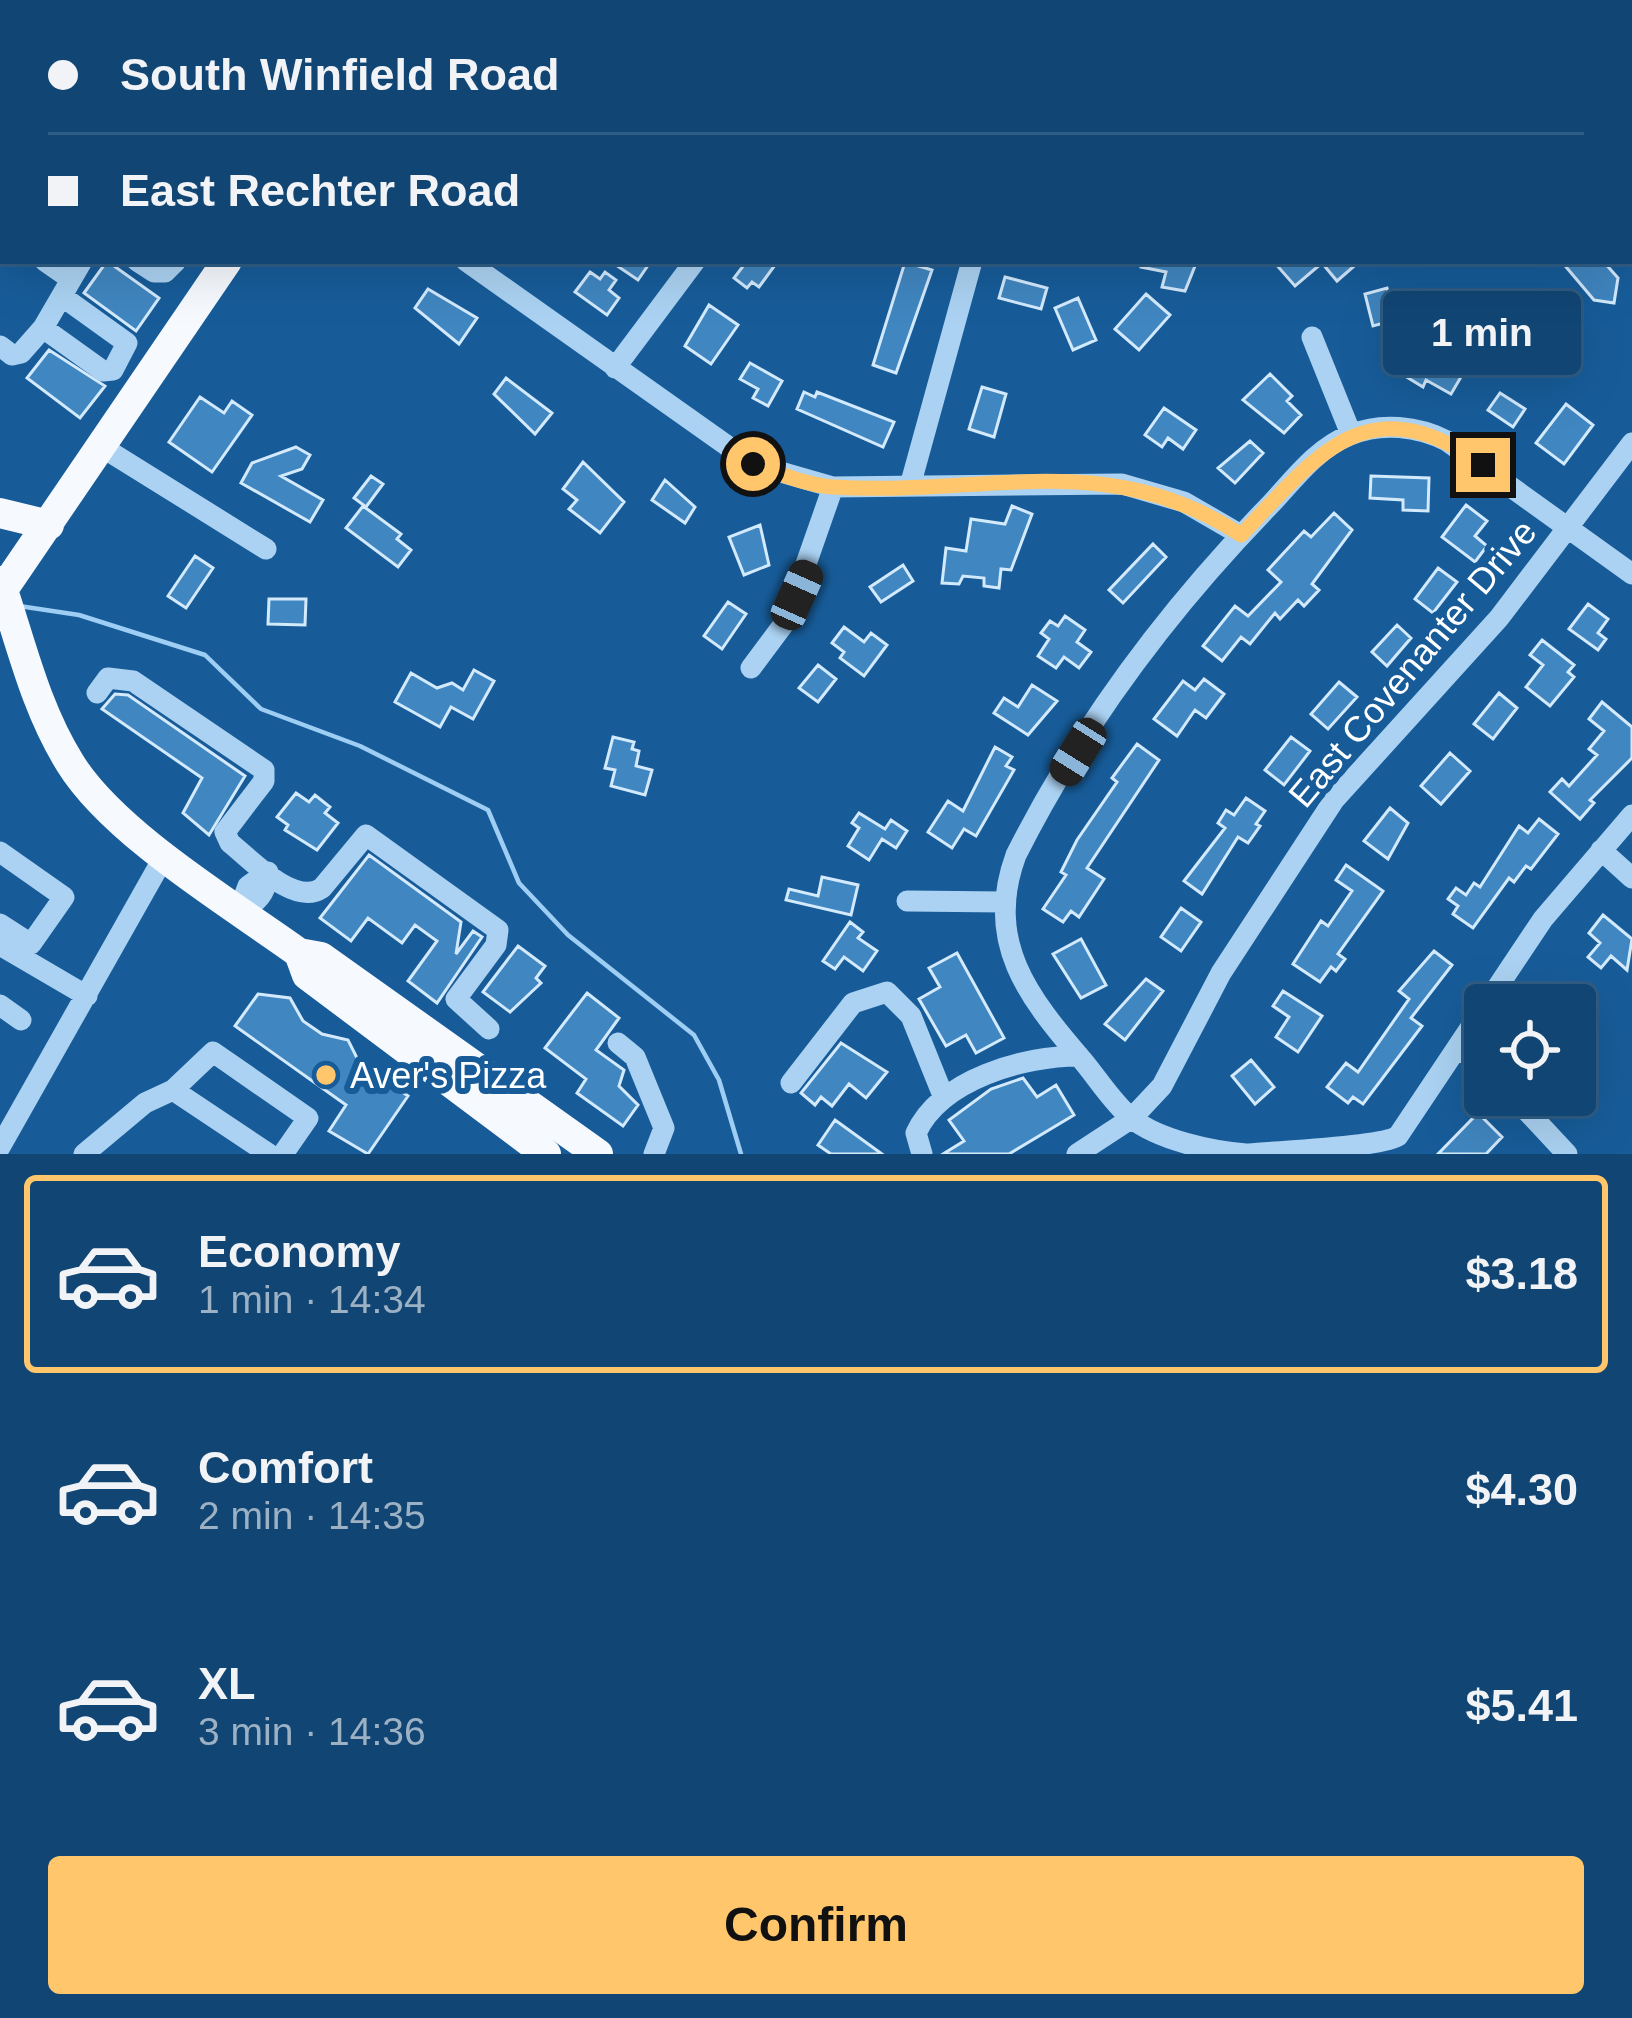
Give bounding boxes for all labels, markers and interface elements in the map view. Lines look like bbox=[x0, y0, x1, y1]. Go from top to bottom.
text: South Winfield Road bbox=[120, 49, 560, 100]
text: East Rechter Road bbox=[120, 165, 520, 216]
callout: 1 min bbox=[1384, 291, 1582, 375]
text: 1 min bbox=[1431, 311, 1533, 354]
route start bbox=[726, 437, 780, 491]
route end bbox=[1456, 438, 1510, 492]
street label: East Covenanter Drive bbox=[1280, 511, 1544, 815]
car bbox=[766, 555, 828, 635]
car bbox=[1044, 712, 1112, 792]
map controls bbox=[1464, 984, 1596, 1116]
button: locate bbox=[1464, 984, 1596, 1116]
place label: Aver's Pizza bbox=[350, 1055, 547, 1096]
marker: Aver's Pizza bbox=[313, 1062, 339, 1088]
icon: car bbox=[54, 1220, 162, 1328]
text: Economy bbox=[198, 1226, 401, 1277]
text: $3.18 bbox=[1465, 1248, 1578, 1299]
text: 1 min · 14:34 bbox=[198, 1278, 426, 1321]
icon: car bbox=[54, 1436, 162, 1544]
text: Comfort bbox=[198, 1442, 373, 1493]
text: $4.30 bbox=[1465, 1464, 1578, 1515]
text: 2 min · 14:35 bbox=[198, 1494, 426, 1537]
icon: car bbox=[54, 1652, 162, 1760]
text: XL bbox=[198, 1658, 256, 1709]
text: $5.41 bbox=[1465, 1680, 1578, 1731]
text: 3 min · 14:36 bbox=[198, 1710, 426, 1753]
button: Confirm bbox=[48, 1856, 1584, 1994]

